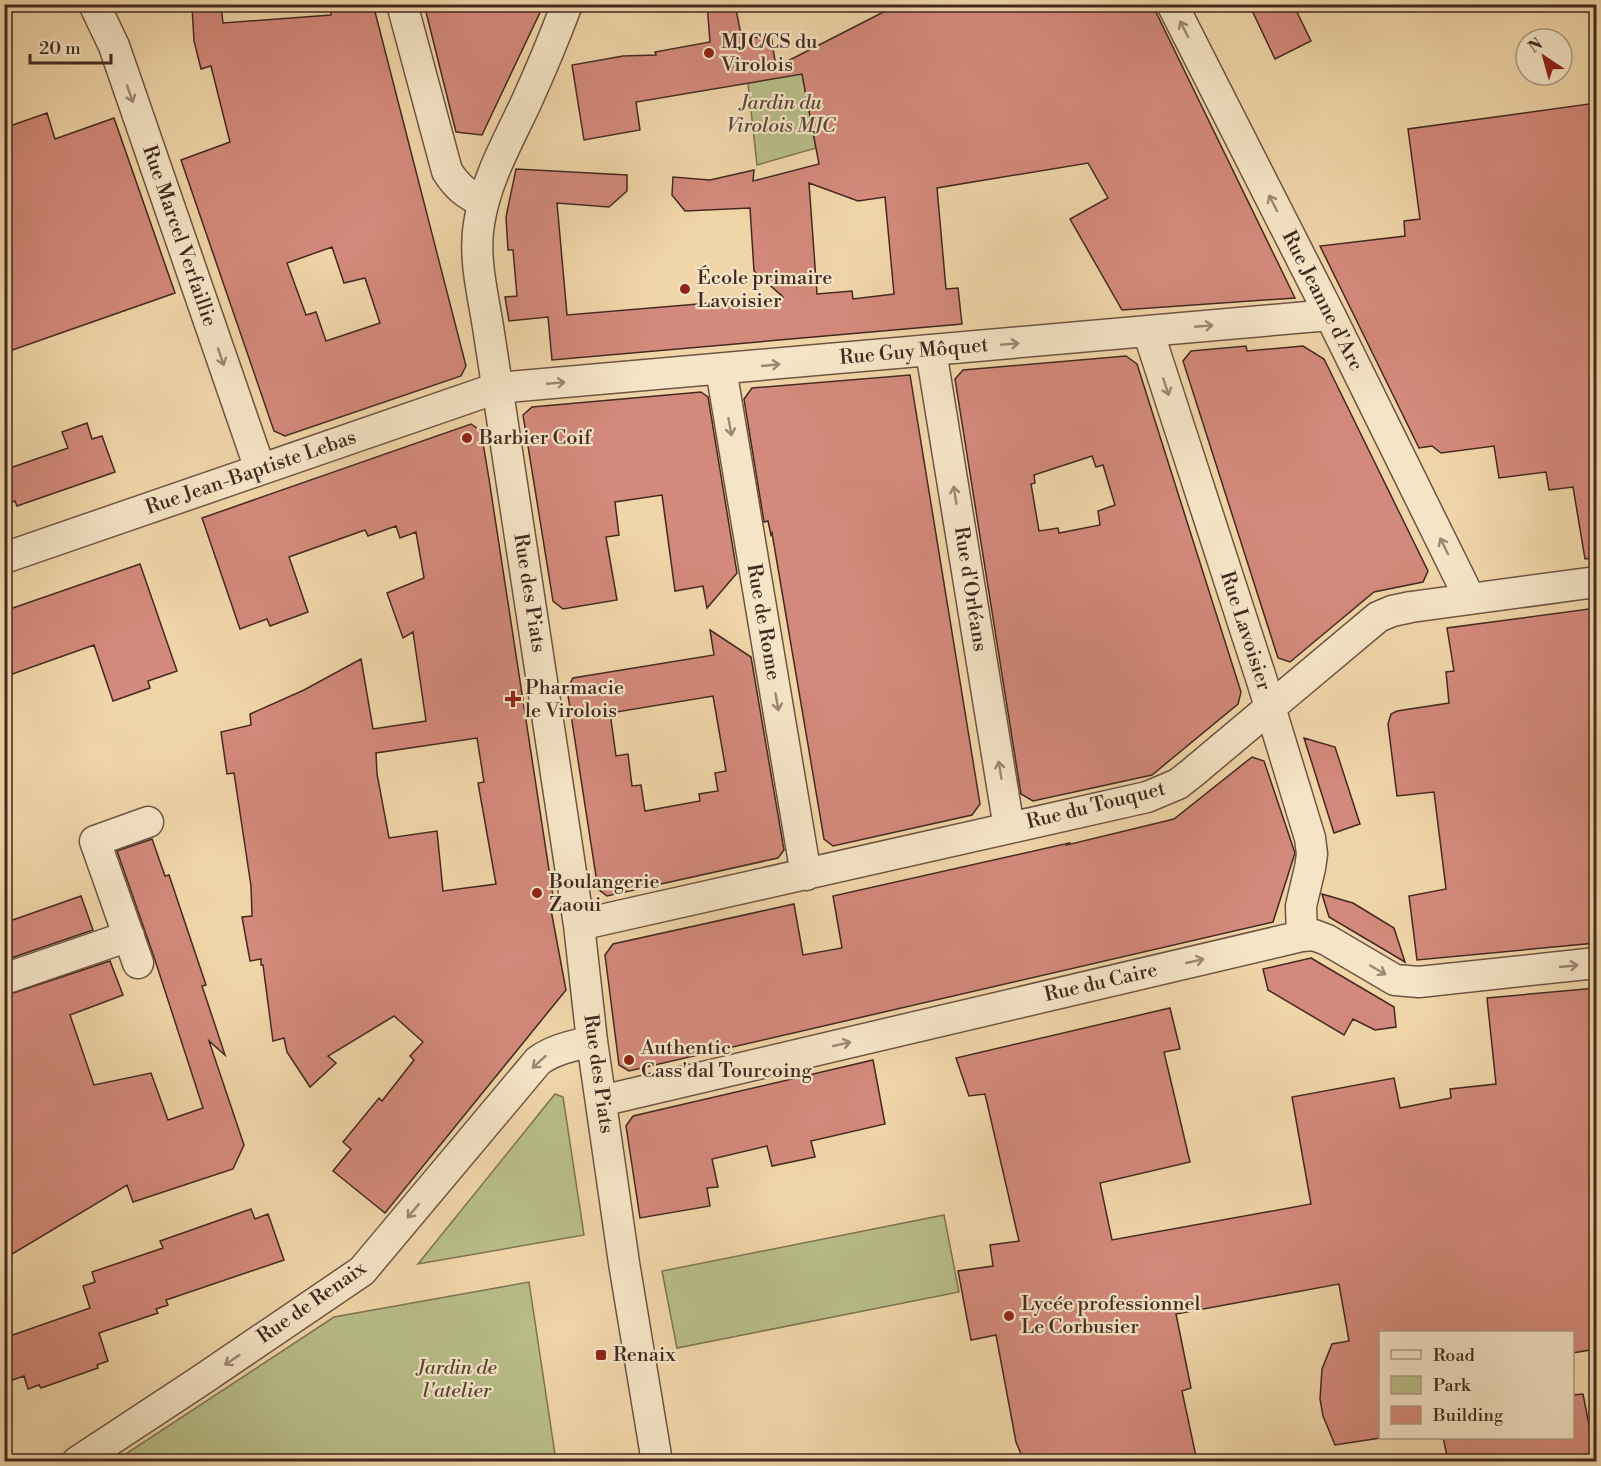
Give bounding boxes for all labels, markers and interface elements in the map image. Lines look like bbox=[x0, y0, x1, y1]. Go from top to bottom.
one-way arrow bbox=[1178, 20, 1189, 38]
scale bar bbox=[30, 27, 111, 65]
north arrow bbox=[1514, 27, 1574, 87]
place label: MJC/CS du Virolois bbox=[720, 30, 818, 78]
text: N bbox=[1525, 34, 1547, 57]
text: 20 m bbox=[39, 37, 81, 60]
marker: MJC/CS du Virolois bbox=[702, 46, 716, 60]
one-way arrow bbox=[125, 84, 136, 103]
park label: Jardin du Virolois MJC bbox=[726, 91, 837, 139]
street label: Rue Marcel Verfaillie bbox=[136, 142, 222, 330]
one-way arrow bbox=[1266, 194, 1278, 212]
street label: Rue Jeanne d'Arc bbox=[1276, 227, 1368, 375]
place label: École primaire Lavoisier bbox=[697, 265, 832, 314]
marker: École primaire Lavoisier bbox=[678, 282, 692, 296]
one-way arrow bbox=[1194, 320, 1214, 331]
street label: Rue Guy Môquet bbox=[839, 333, 989, 371]
one-way arrow bbox=[1000, 338, 1020, 349]
one-way arrow bbox=[216, 347, 227, 366]
one-way arrow bbox=[760, 359, 780, 370]
one-way arrow bbox=[545, 377, 565, 388]
one-way arrow bbox=[1162, 377, 1173, 396]
one-way arrow bbox=[725, 417, 736, 436]
street label: Rue Jean-Baptiste Lebas bbox=[142, 425, 360, 521]
place label: Barbier Coif bbox=[478, 426, 592, 451]
marker: Barbier Coif bbox=[460, 431, 474, 445]
one-way arrow bbox=[949, 485, 960, 505]
street label: Rue d'Orléans bbox=[948, 525, 992, 653]
street label: Rue des Piats bbox=[507, 532, 551, 654]
one-way arrow bbox=[1438, 538, 1449, 556]
street label: Rue de Rome bbox=[740, 562, 786, 682]
street label: Rue Lavoisier bbox=[1214, 568, 1276, 694]
place label: Pharmacie le Virolois bbox=[525, 676, 624, 724]
marker: Pharmacie le Virolois bbox=[506, 692, 520, 706]
one-way arrow bbox=[772, 692, 783, 712]
one-way arrow bbox=[994, 761, 1005, 781]
street label: Rue du Touquet bbox=[1024, 777, 1168, 835]
place label: Boulangerie Zaoui bbox=[548, 870, 660, 918]
marker: Boulangerie Zaoui bbox=[530, 886, 544, 900]
one-way arrow bbox=[1185, 954, 1204, 966]
street label: Rue du Caire bbox=[1042, 958, 1160, 1008]
one-way arrow bbox=[1559, 960, 1579, 971]
one-way arrow bbox=[1369, 964, 1386, 976]
street label: Rue des Piats bbox=[577, 1013, 619, 1135]
place label: Authentic Cass'dal Tourcoing bbox=[640, 1036, 813, 1084]
one-way arrow bbox=[832, 1038, 851, 1050]
marker: Authentic Cass'dal Tourcoing bbox=[622, 1053, 636, 1067]
one-way arrow bbox=[532, 1055, 547, 1069]
one-way arrow bbox=[407, 1203, 420, 1219]
street label: Rue de Renaix bbox=[253, 1256, 372, 1350]
place label: Lycée professionnel Le Corbusier bbox=[1021, 1292, 1201, 1340]
marker: Lycée professionnel Le Corbusier bbox=[1002, 1309, 1016, 1323]
legend bbox=[1379, 1331, 1574, 1439]
place label: Renaix bbox=[613, 1343, 676, 1368]
text: Road bbox=[1433, 1344, 1476, 1367]
marker: Renaix bbox=[594, 1348, 608, 1362]
one-way arrow bbox=[224, 1354, 240, 1366]
park label: Jardin de l'atelier bbox=[415, 1356, 497, 1404]
text: Park bbox=[1433, 1374, 1472, 1397]
text: Building bbox=[1432, 1404, 1504, 1427]

